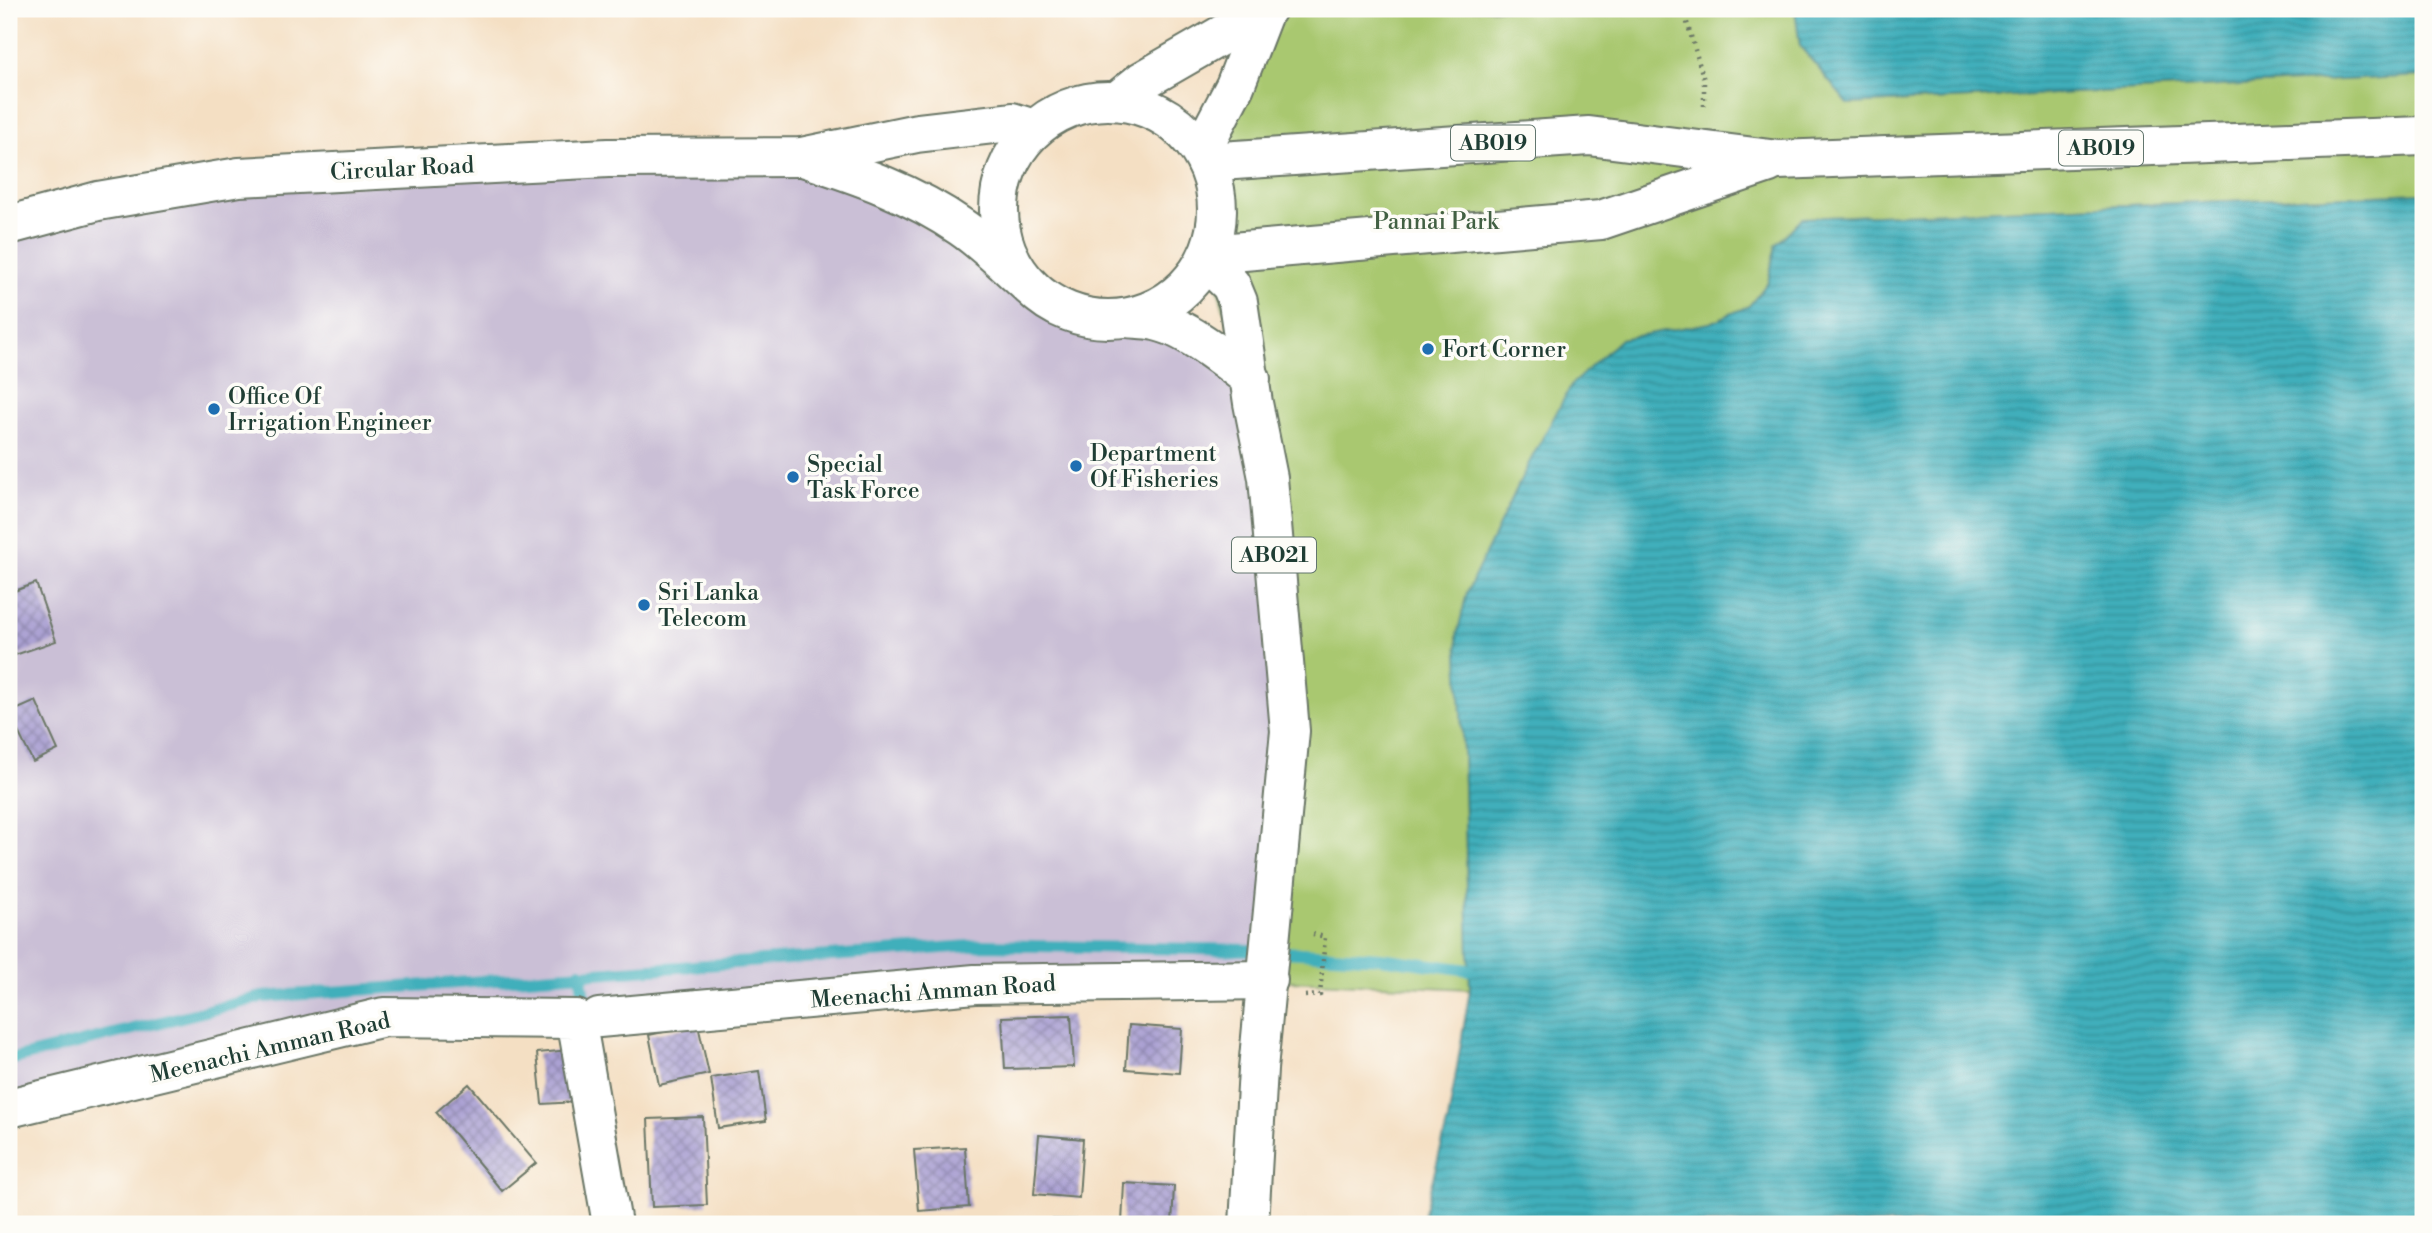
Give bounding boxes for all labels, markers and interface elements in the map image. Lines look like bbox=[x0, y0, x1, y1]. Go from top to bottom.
road number: AB019 bbox=[1451, 125, 1535, 160]
road number: AB019 bbox=[2059, 130, 2143, 166]
street label: Circular Road bbox=[329, 151, 475, 187]
park label: Pannai Park bbox=[1373, 208, 1500, 236]
place label: Fort Corner bbox=[1442, 336, 1566, 364]
marker: Fort Corner bbox=[1420, 341, 1436, 357]
place label: Office Of Irrigation Engineer bbox=[228, 383, 432, 437]
marker: Office Of Irrigation Engineer bbox=[206, 401, 222, 417]
place label: Department Of Fisheries bbox=[1090, 440, 1219, 494]
place label: Special Task Force bbox=[807, 451, 920, 505]
marker: Department Of Fisheries bbox=[1068, 458, 1084, 474]
marker: Special Task Force bbox=[785, 469, 801, 485]
road number: AB021 bbox=[1232, 538, 1316, 572]
place label: Sri Lanka Telecom bbox=[658, 579, 759, 633]
marker: Sri Lanka Telecom bbox=[636, 597, 652, 613]
street label: Meenachi Amman Road bbox=[809, 969, 1057, 1015]
street label: Meenachi Amman Road bbox=[147, 1007, 393, 1089]

